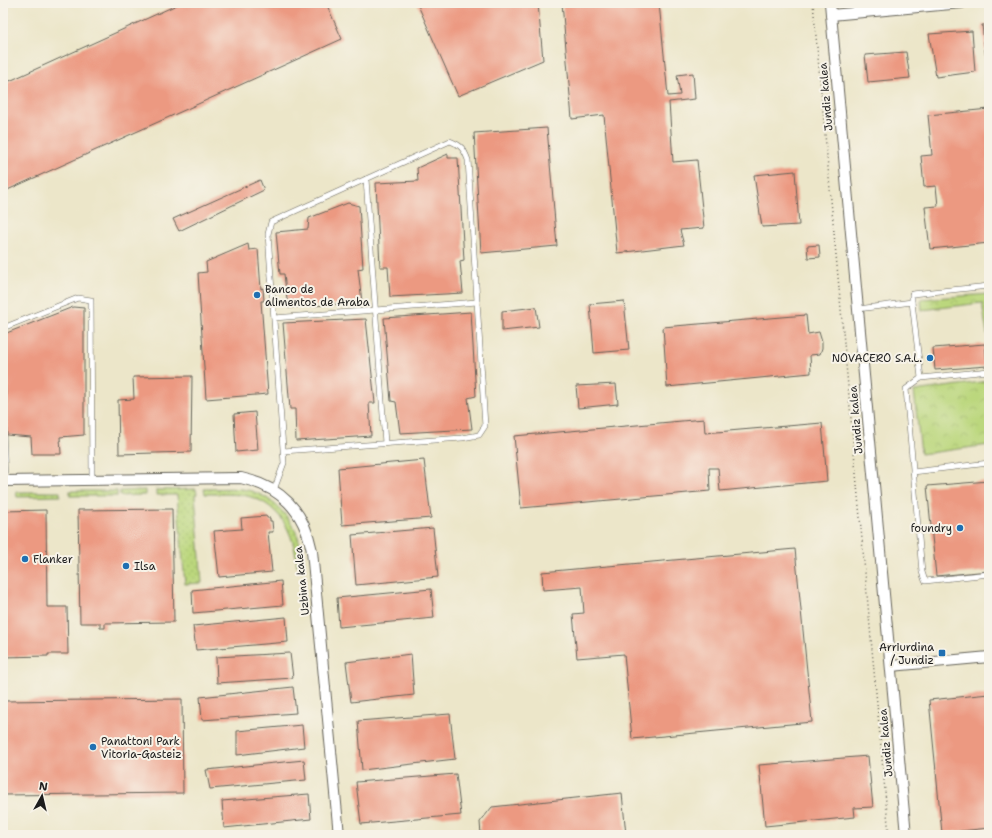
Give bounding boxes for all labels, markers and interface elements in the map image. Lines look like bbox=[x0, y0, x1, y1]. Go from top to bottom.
street label: Jundiz kalea bbox=[816, 62, 836, 132]
place label: Banco de alimentos de Araba bbox=[265, 282, 370, 310]
marker: Banco de alimentos de Araba bbox=[252, 290, 262, 300]
place label: NOVACERO S.A.L. bbox=[832, 351, 922, 366]
marker: NOVACERO S.A.L. bbox=[925, 353, 935, 363]
street label: Jundiz kalea bbox=[846, 385, 866, 455]
place label: foundry bbox=[911, 521, 952, 536]
marker: foundry bbox=[955, 523, 965, 533]
street label: Uzbina kalea bbox=[291, 546, 313, 616]
place label: Flanker bbox=[33, 552, 73, 567]
marker: Flanker bbox=[20, 554, 30, 564]
place label: Ilsa bbox=[134, 559, 156, 574]
marker: Ilsa bbox=[121, 561, 131, 571]
place label: Arriurdina / Jundiz bbox=[879, 640, 934, 668]
marker: Arriurdina / Jundiz bbox=[937, 648, 947, 658]
street label: Jundiz kalea bbox=[876, 708, 896, 778]
place label: Panattoni Park Vitoria-Gasteiz bbox=[101, 734, 182, 762]
marker: Panattoni Park Vitoria-Gasteiz bbox=[88, 742, 98, 752]
north arrow bbox=[22, 776, 62, 816]
text: N bbox=[38, 779, 49, 795]

